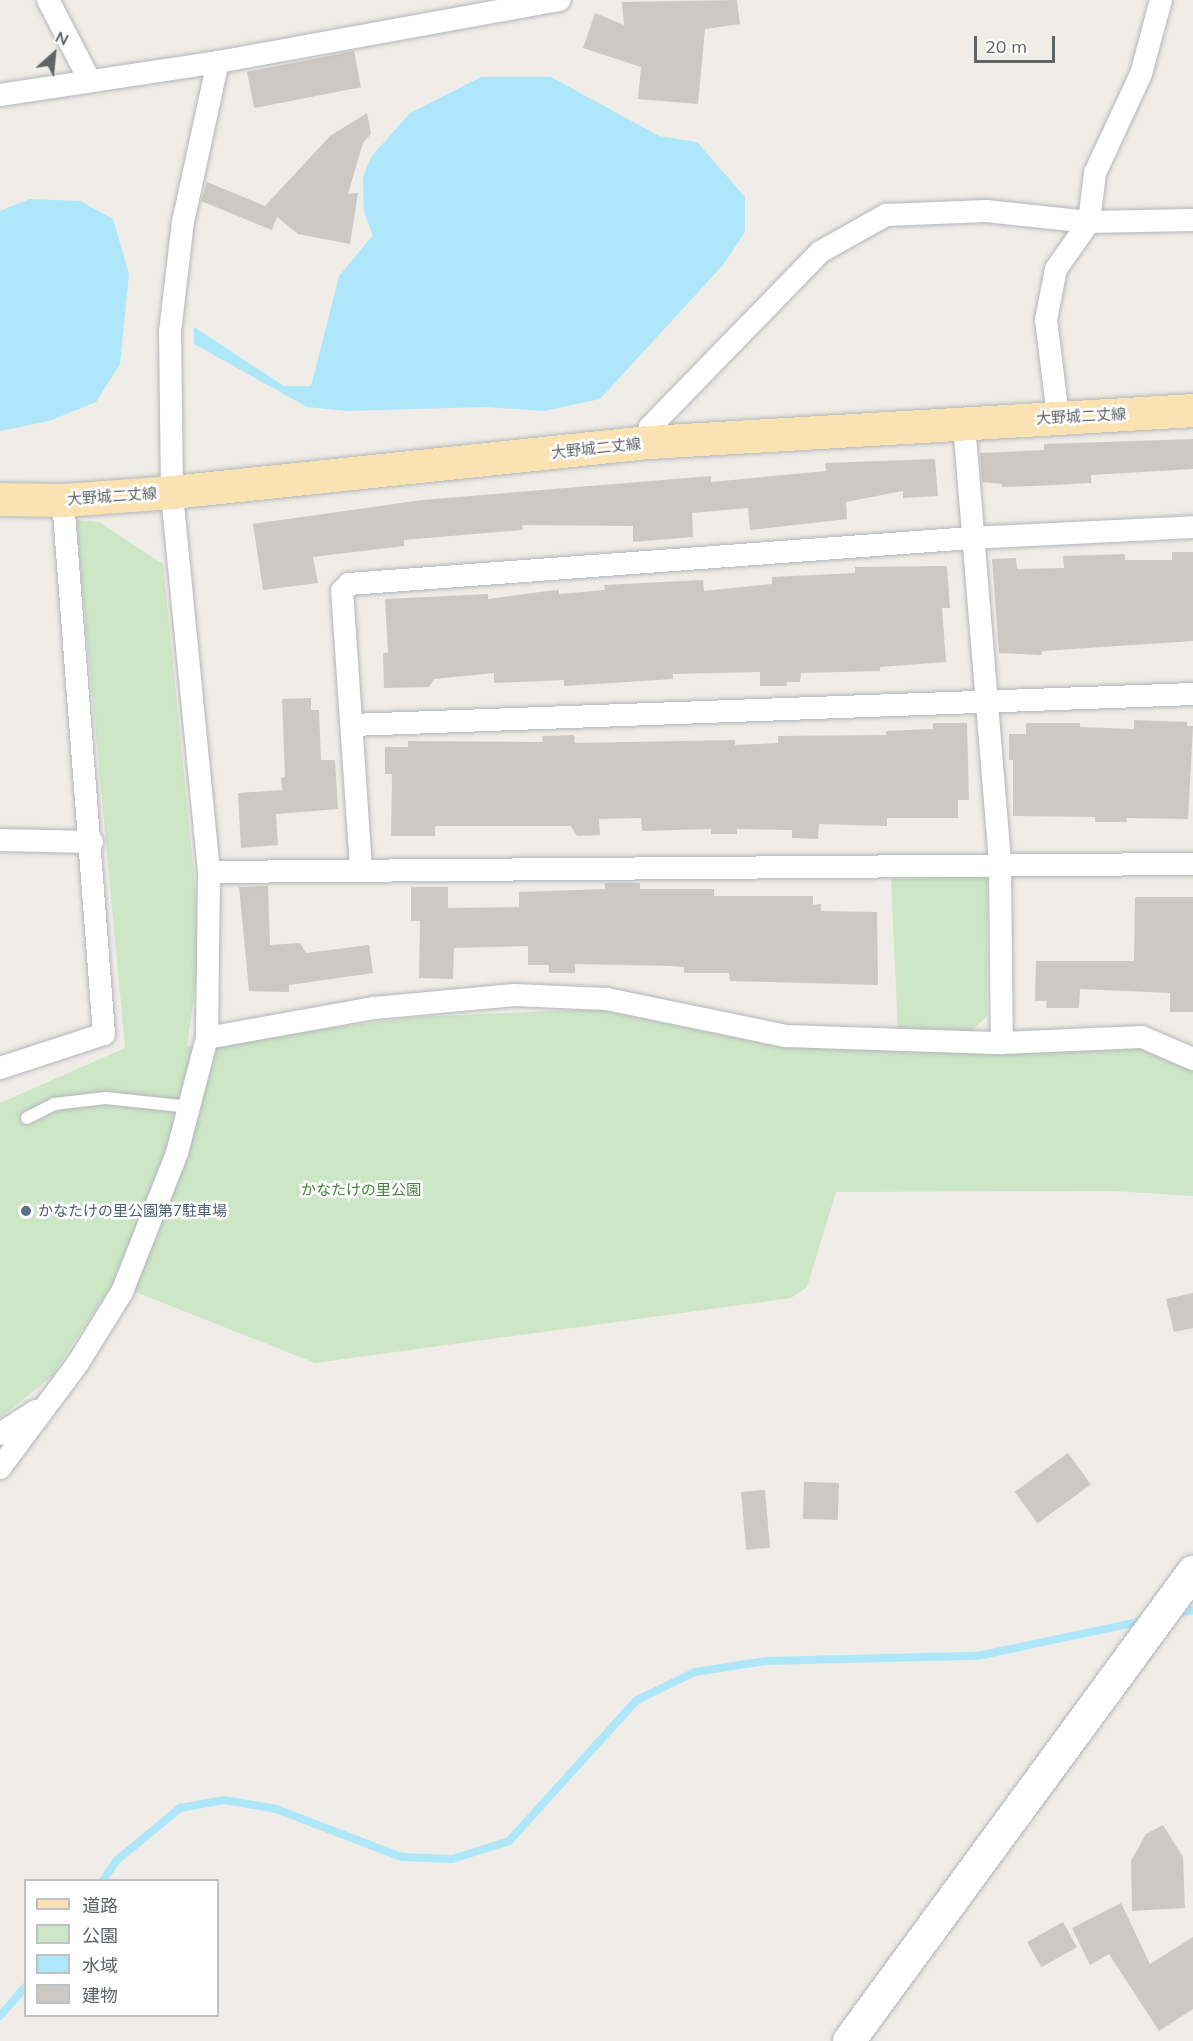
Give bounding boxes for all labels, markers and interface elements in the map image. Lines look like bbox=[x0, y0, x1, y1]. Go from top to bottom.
north arrow bbox=[24, 24, 84, 84]
scale bar bbox=[977, 24, 1058, 62]
text: N bbox=[52, 26, 72, 50]
text: 20 m bbox=[985, 35, 1027, 58]
street label: 大野城二丈線 bbox=[1036, 405, 1126, 427]
street label: 大野城二丈線 bbox=[550, 434, 642, 462]
street label: 大野城二丈線 bbox=[66, 484, 158, 508]
park label: かなたけの里公園 bbox=[301, 1181, 421, 1199]
place label: かなたけの里公園第7駐車場 bbox=[38, 1202, 227, 1220]
marker: かなたけの里公園第7駐車場 bbox=[19, 1204, 33, 1218]
legend bbox=[24, 1879, 219, 2017]
text: 道路 bbox=[82, 1894, 118, 1917]
text: 公園 bbox=[82, 1924, 118, 1947]
text: 水域 bbox=[82, 1954, 118, 1977]
text: 建物 bbox=[82, 1984, 118, 2007]

